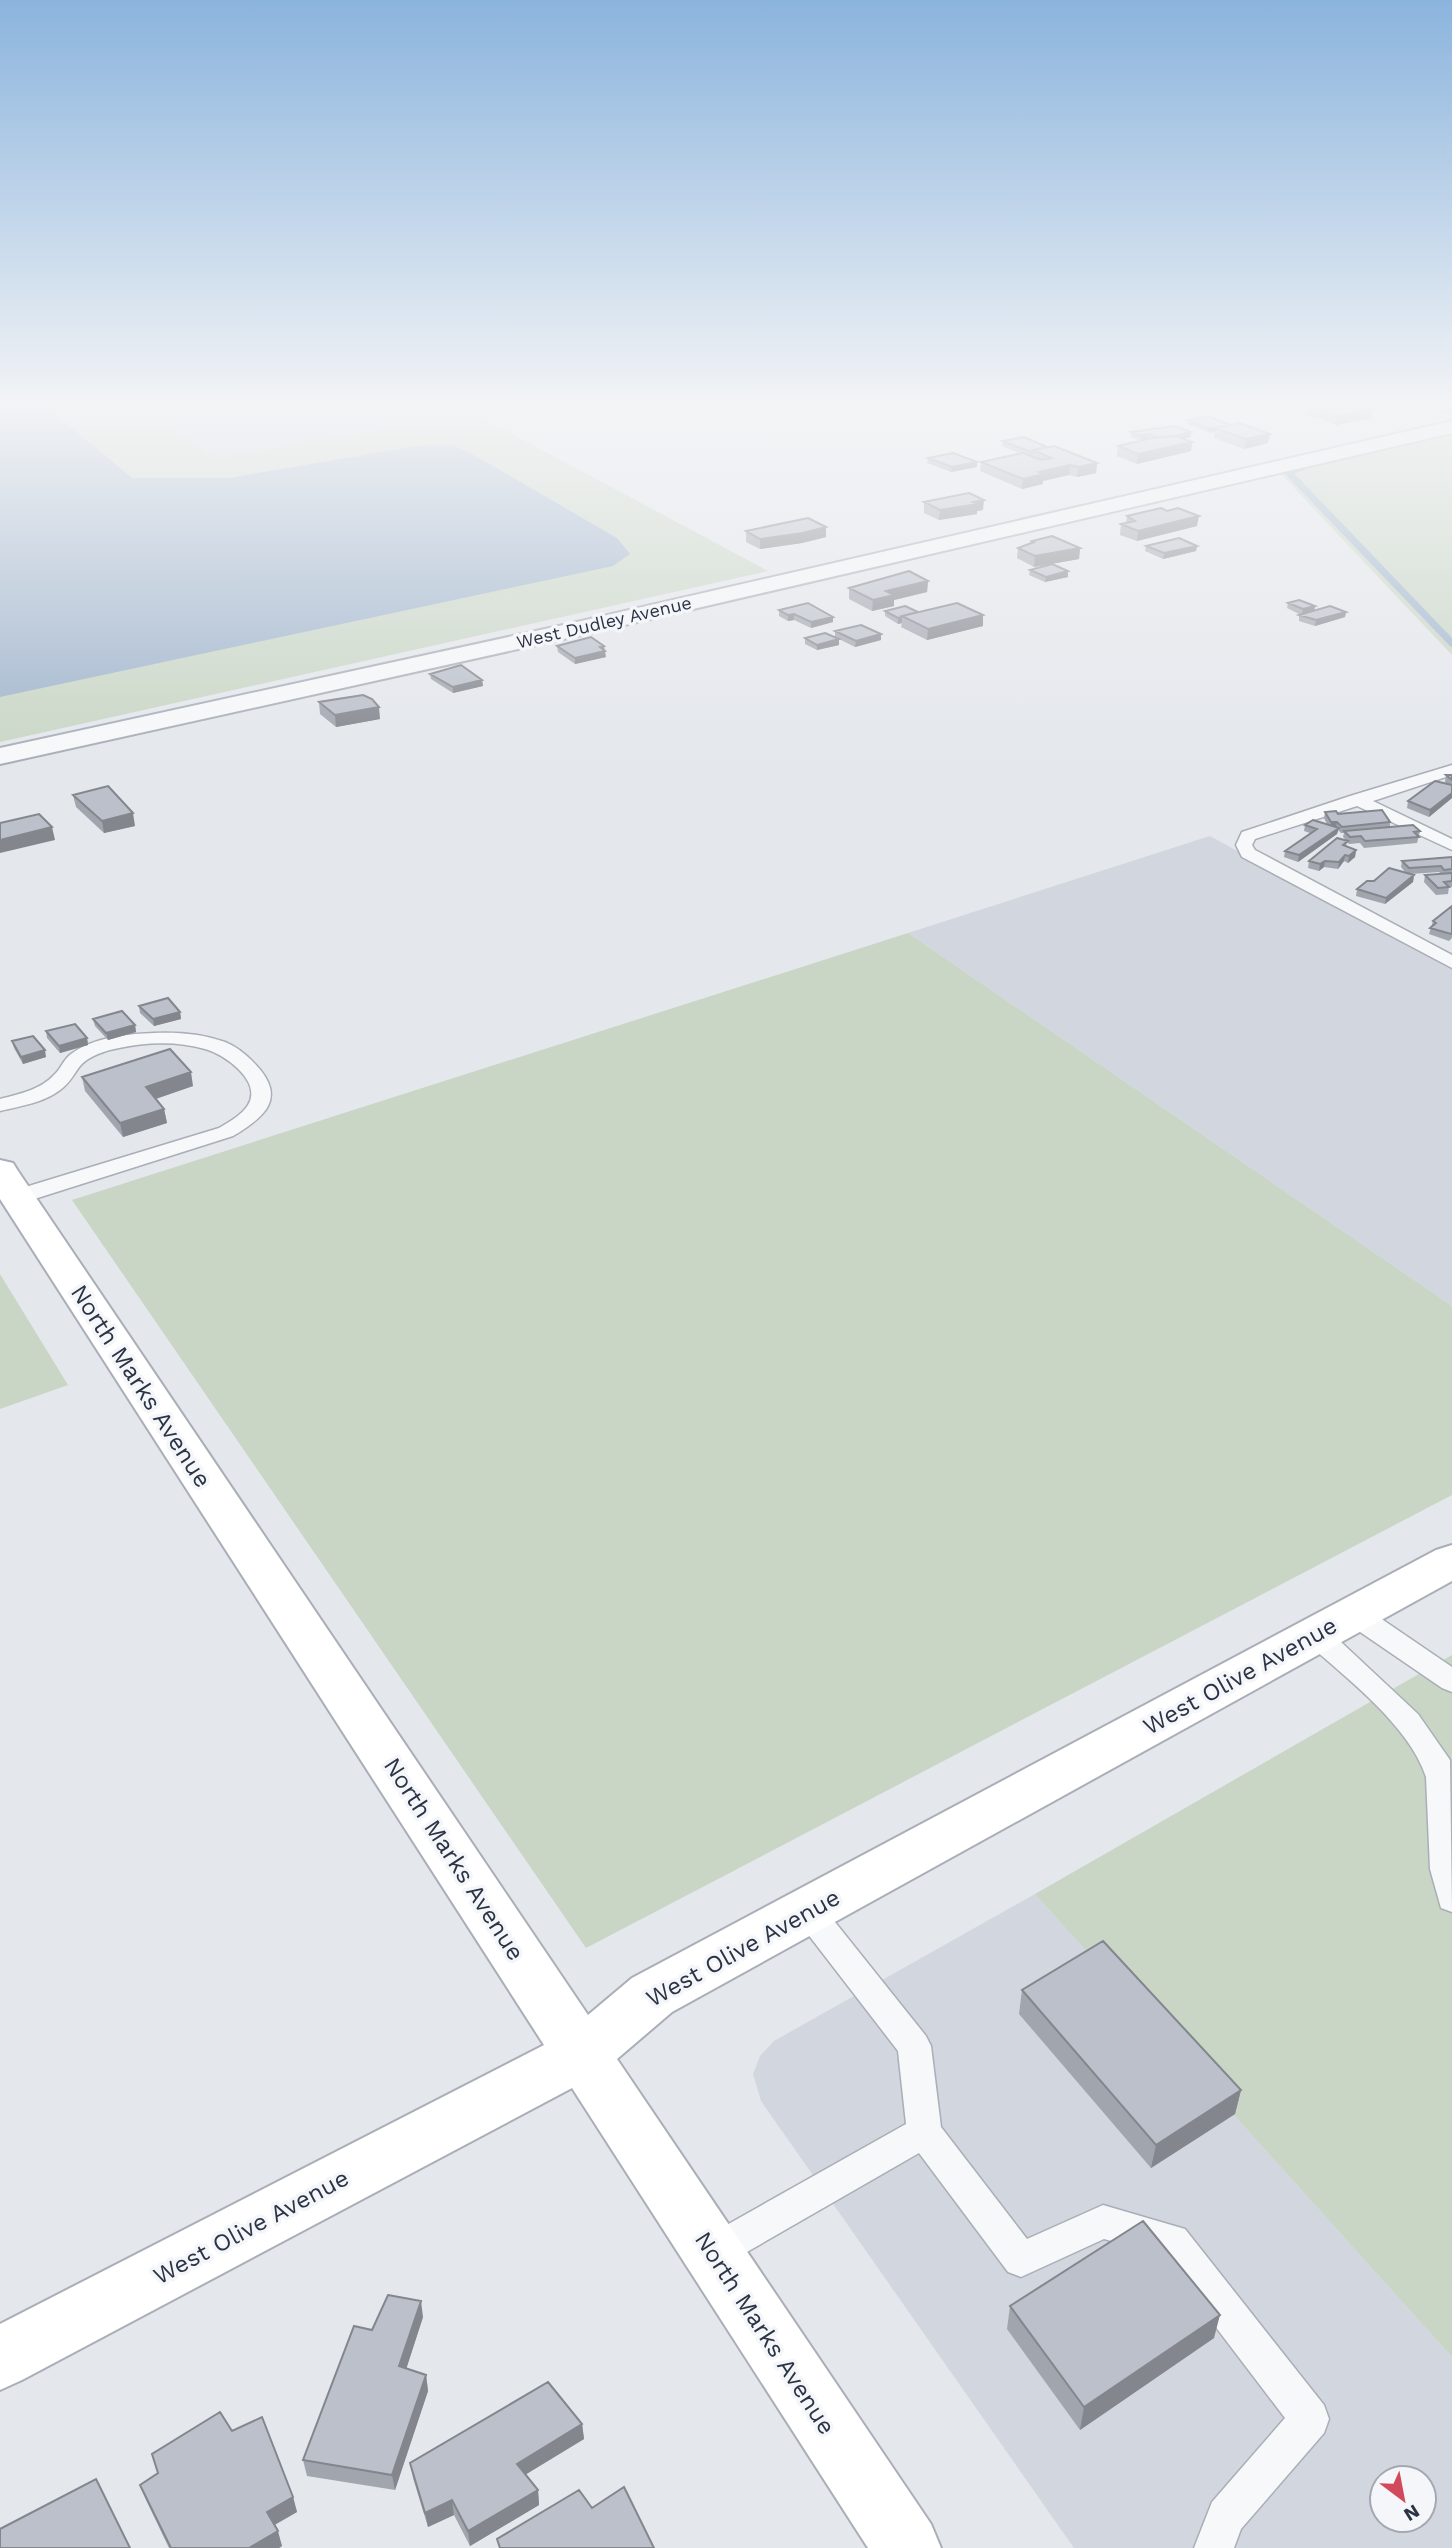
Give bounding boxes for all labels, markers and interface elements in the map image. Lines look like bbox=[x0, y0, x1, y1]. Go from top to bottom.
street label: West Dudley Avenue bbox=[514, 592, 694, 652]
street label: North Marks Avenue bbox=[65, 1279, 217, 1493]
street label: West Olive Avenue bbox=[1138, 1611, 1342, 1741]
street label: North Marks Avenue bbox=[378, 1752, 530, 1966]
street label: West Olive Avenue bbox=[641, 1883, 845, 2013]
street label: West Olive Avenue bbox=[149, 2164, 353, 2290]
street label: North Marks Avenue bbox=[689, 2226, 841, 2440]
north arrow bbox=[1368, 2464, 1438, 2534]
text: N bbox=[1400, 2500, 1424, 2526]

